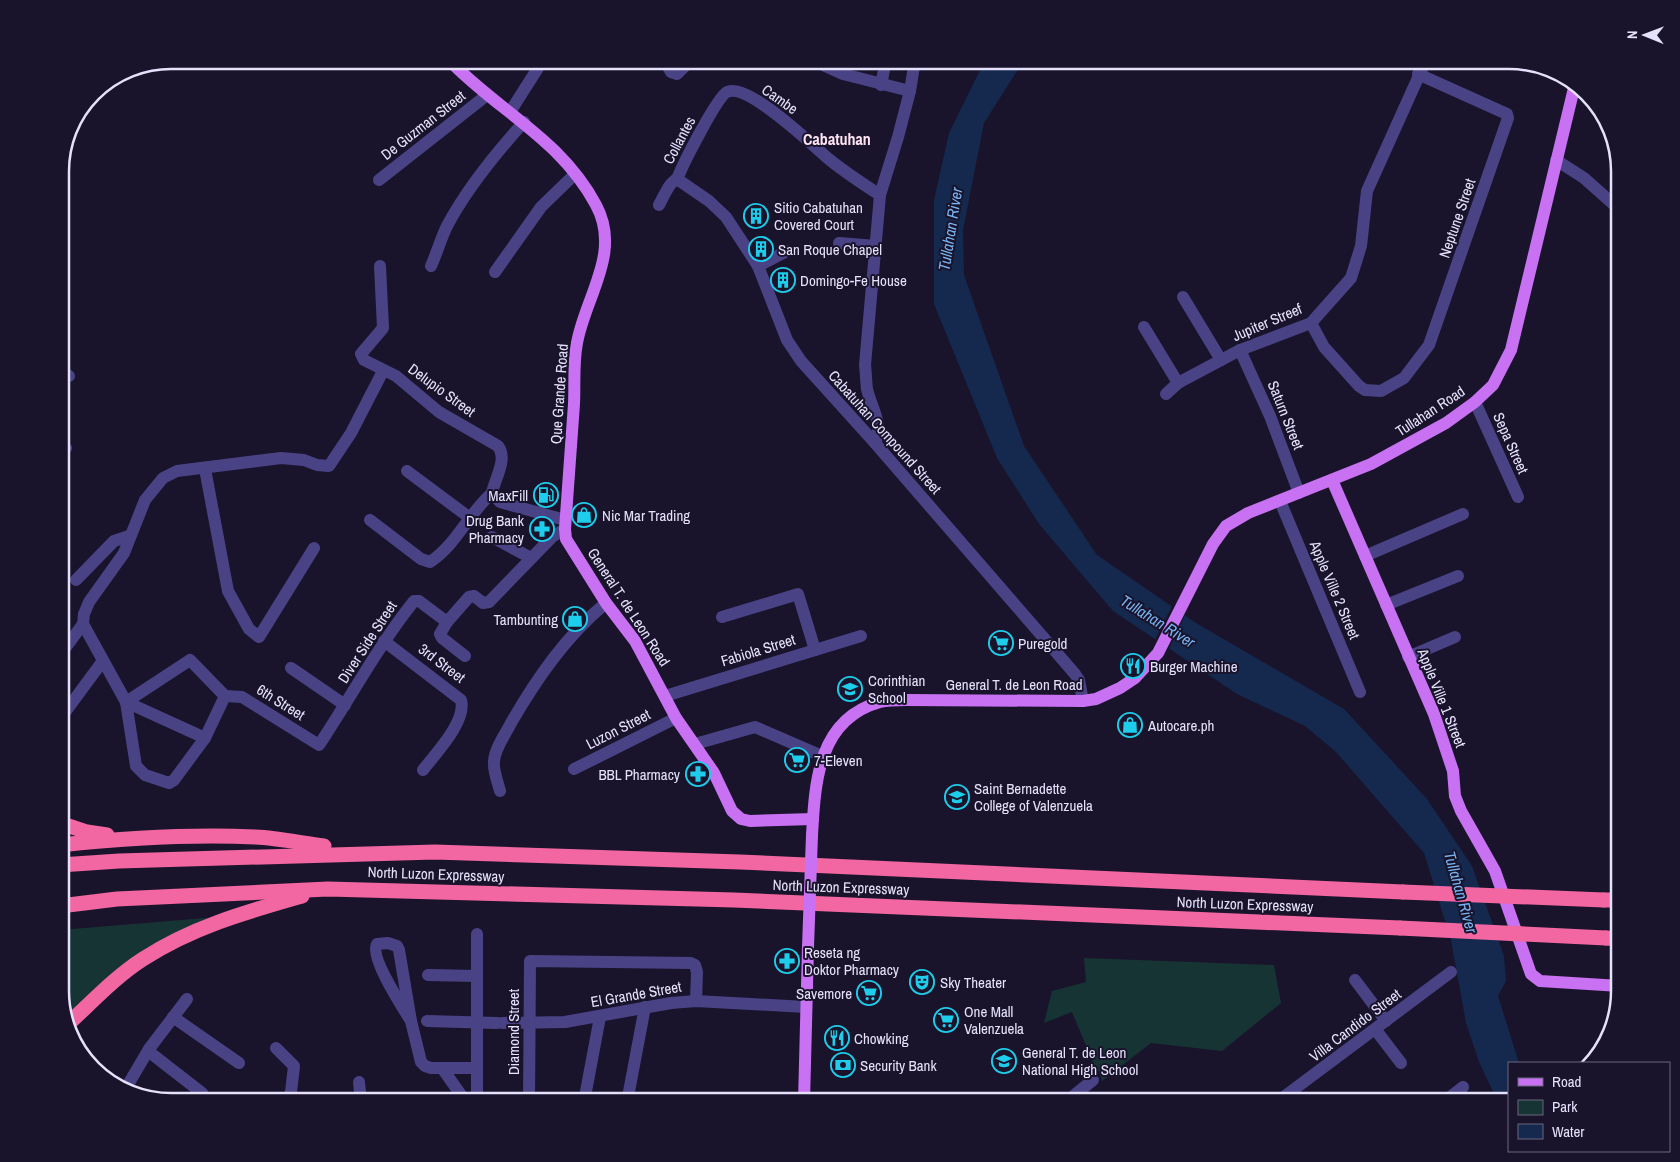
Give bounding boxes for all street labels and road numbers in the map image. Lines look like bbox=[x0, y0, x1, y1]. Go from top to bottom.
street label: Cambe bbox=[758, 79, 802, 119]
street label: De Guzman Street bbox=[376, 85, 470, 165]
street label: Collantes bbox=[658, 112, 700, 168]
street label: Neptune Street bbox=[1434, 175, 1481, 261]
street label: Jupiter Streef bbox=[1229, 298, 1306, 346]
street label: Que Grande Road bbox=[545, 343, 573, 445]
street label: Delupio Street bbox=[404, 358, 480, 422]
street label: Cabatuhan Compound Street bbox=[824, 366, 947, 499]
street label: Saturn Street bbox=[1263, 377, 1310, 453]
street label: Tullahan Road bbox=[1391, 381, 1469, 441]
street label: Sepa Street bbox=[1488, 409, 1534, 477]
street label: Apple Ville 2 Street bbox=[1304, 537, 1365, 643]
street label: General T. de Leon Road bbox=[583, 544, 675, 670]
street label: Diver Side Street bbox=[332, 596, 402, 687]
street label: Fabiola Street bbox=[718, 629, 798, 671]
street label: 3rd Street bbox=[414, 638, 470, 688]
street label: Apple Ville 1 Street bbox=[1412, 644, 1472, 751]
street label: General T. de Leon Road bbox=[945, 674, 1083, 695]
street label: 6th Street bbox=[253, 679, 310, 725]
street label: Luzon Street bbox=[582, 704, 654, 754]
street label: North Luzon Expressway bbox=[367, 861, 506, 887]
street label: North Luzon Expressway bbox=[772, 874, 911, 900]
street label: North Luzon Expressway bbox=[1176, 891, 1315, 917]
street label: El Grande Street bbox=[589, 976, 684, 1012]
street label: Villa Candido Street bbox=[1305, 983, 1406, 1066]
street label: Diamond Street bbox=[503, 988, 524, 1075]

